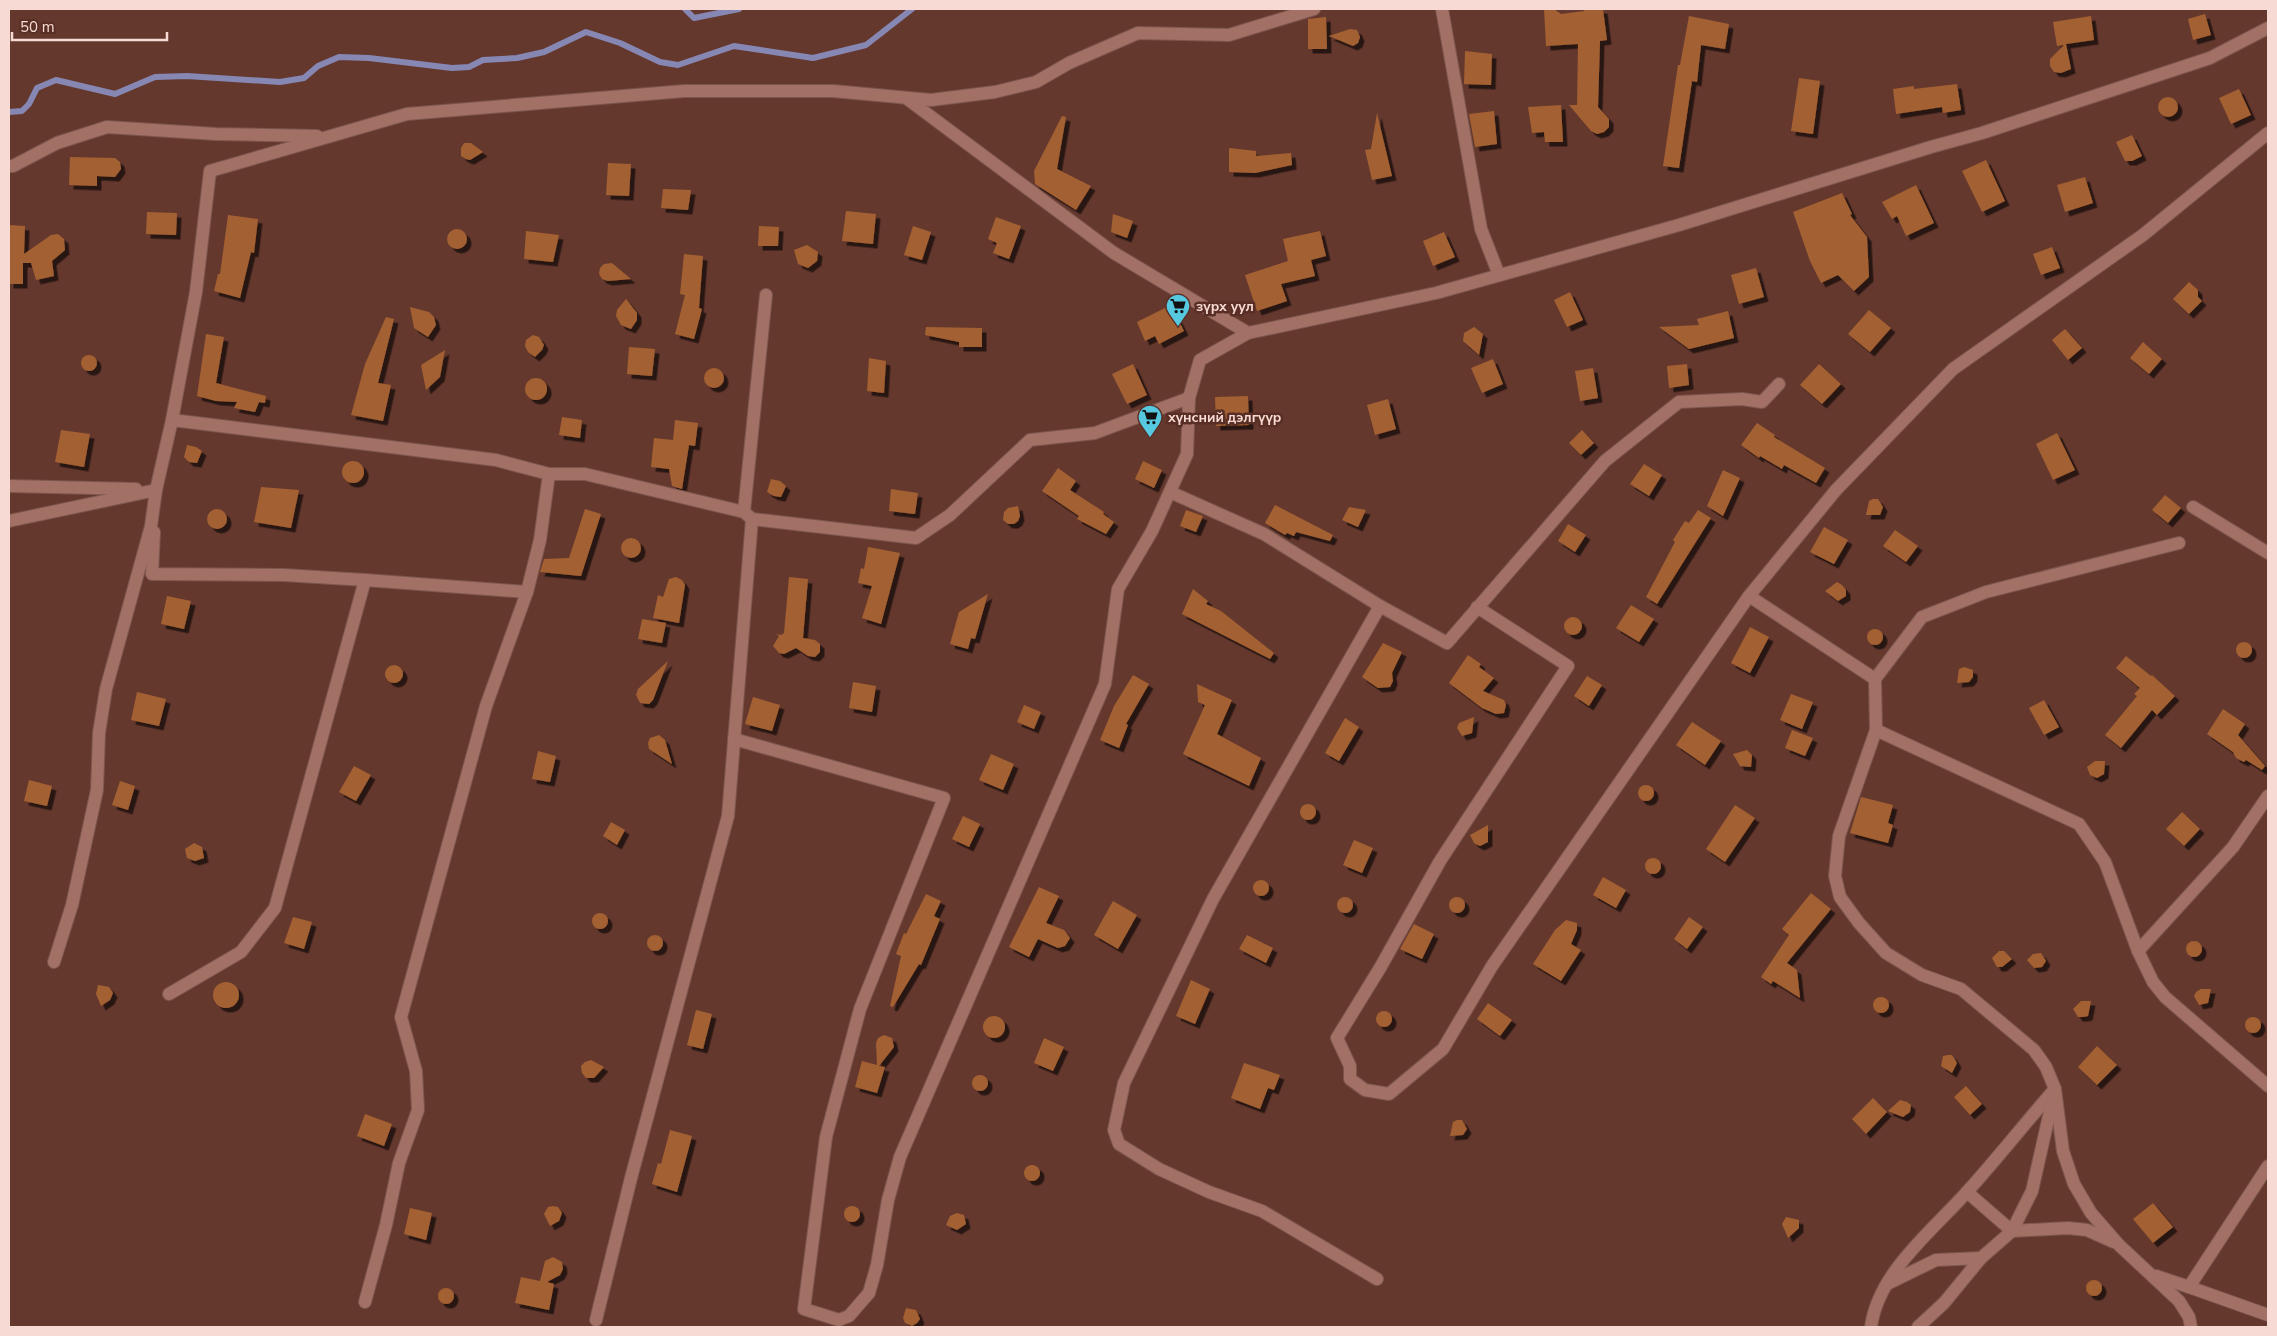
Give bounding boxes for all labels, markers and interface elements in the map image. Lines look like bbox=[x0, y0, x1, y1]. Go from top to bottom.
scale bar bbox=[12, 10, 168, 42]
text: 50 m bbox=[20, 17, 55, 37]
supermarket icon: зүрх уул bbox=[1165, 293, 1191, 327]
place label: зүрх уул bbox=[1196, 297, 1254, 316]
supermarket icon: хүнсний дэлгүүр bbox=[1137, 404, 1163, 438]
place label: хүнсний дэлгүүр bbox=[1168, 408, 1281, 427]

